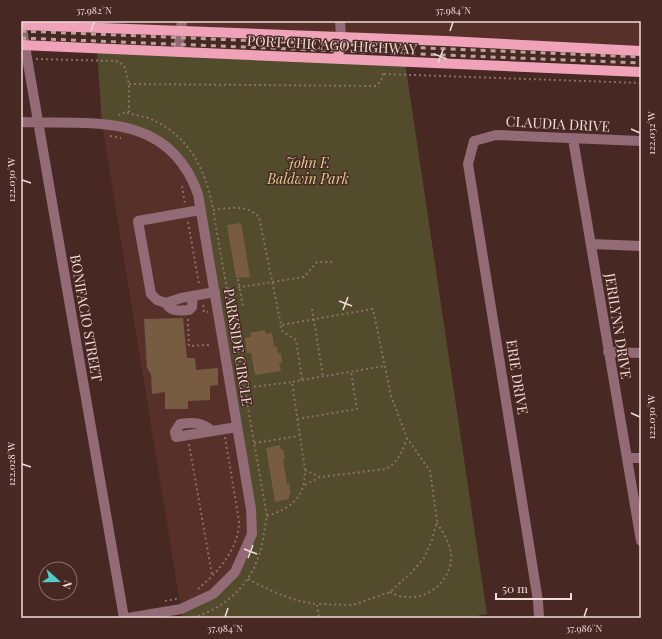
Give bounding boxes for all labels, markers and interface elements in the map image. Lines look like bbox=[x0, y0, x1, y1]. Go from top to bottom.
text: 37.982°N bbox=[76, 3, 112, 17]
text: 37.984°N bbox=[435, 3, 471, 17]
street label: PORT CHICAGO HIGHWAY bbox=[247, 31, 418, 58]
text: 122.032°W bbox=[644, 110, 658, 155]
street label: CLAUDIA DRIVE bbox=[505, 111, 611, 136]
park label: John F. Baldwin Park bbox=[266, 153, 349, 188]
text: 122.030°W bbox=[4, 157, 18, 202]
street label: BONIFACIO STREET bbox=[66, 253, 107, 383]
street label: JERILYNN DRIVE bbox=[601, 271, 636, 380]
street label: PARKSIDE CIRCLE bbox=[220, 287, 257, 407]
street label: ERIE DRIVE bbox=[502, 338, 533, 416]
text: 122.030°W bbox=[644, 394, 658, 439]
text: 122.028°W bbox=[4, 441, 18, 486]
north arrow bbox=[38, 561, 78, 601]
scale bar bbox=[496, 575, 571, 601]
text: N bbox=[59, 578, 76, 591]
text: 50 m bbox=[502, 580, 528, 596]
text: 37.984°N bbox=[207, 621, 243, 635]
text: 37.986°N bbox=[566, 621, 602, 635]

